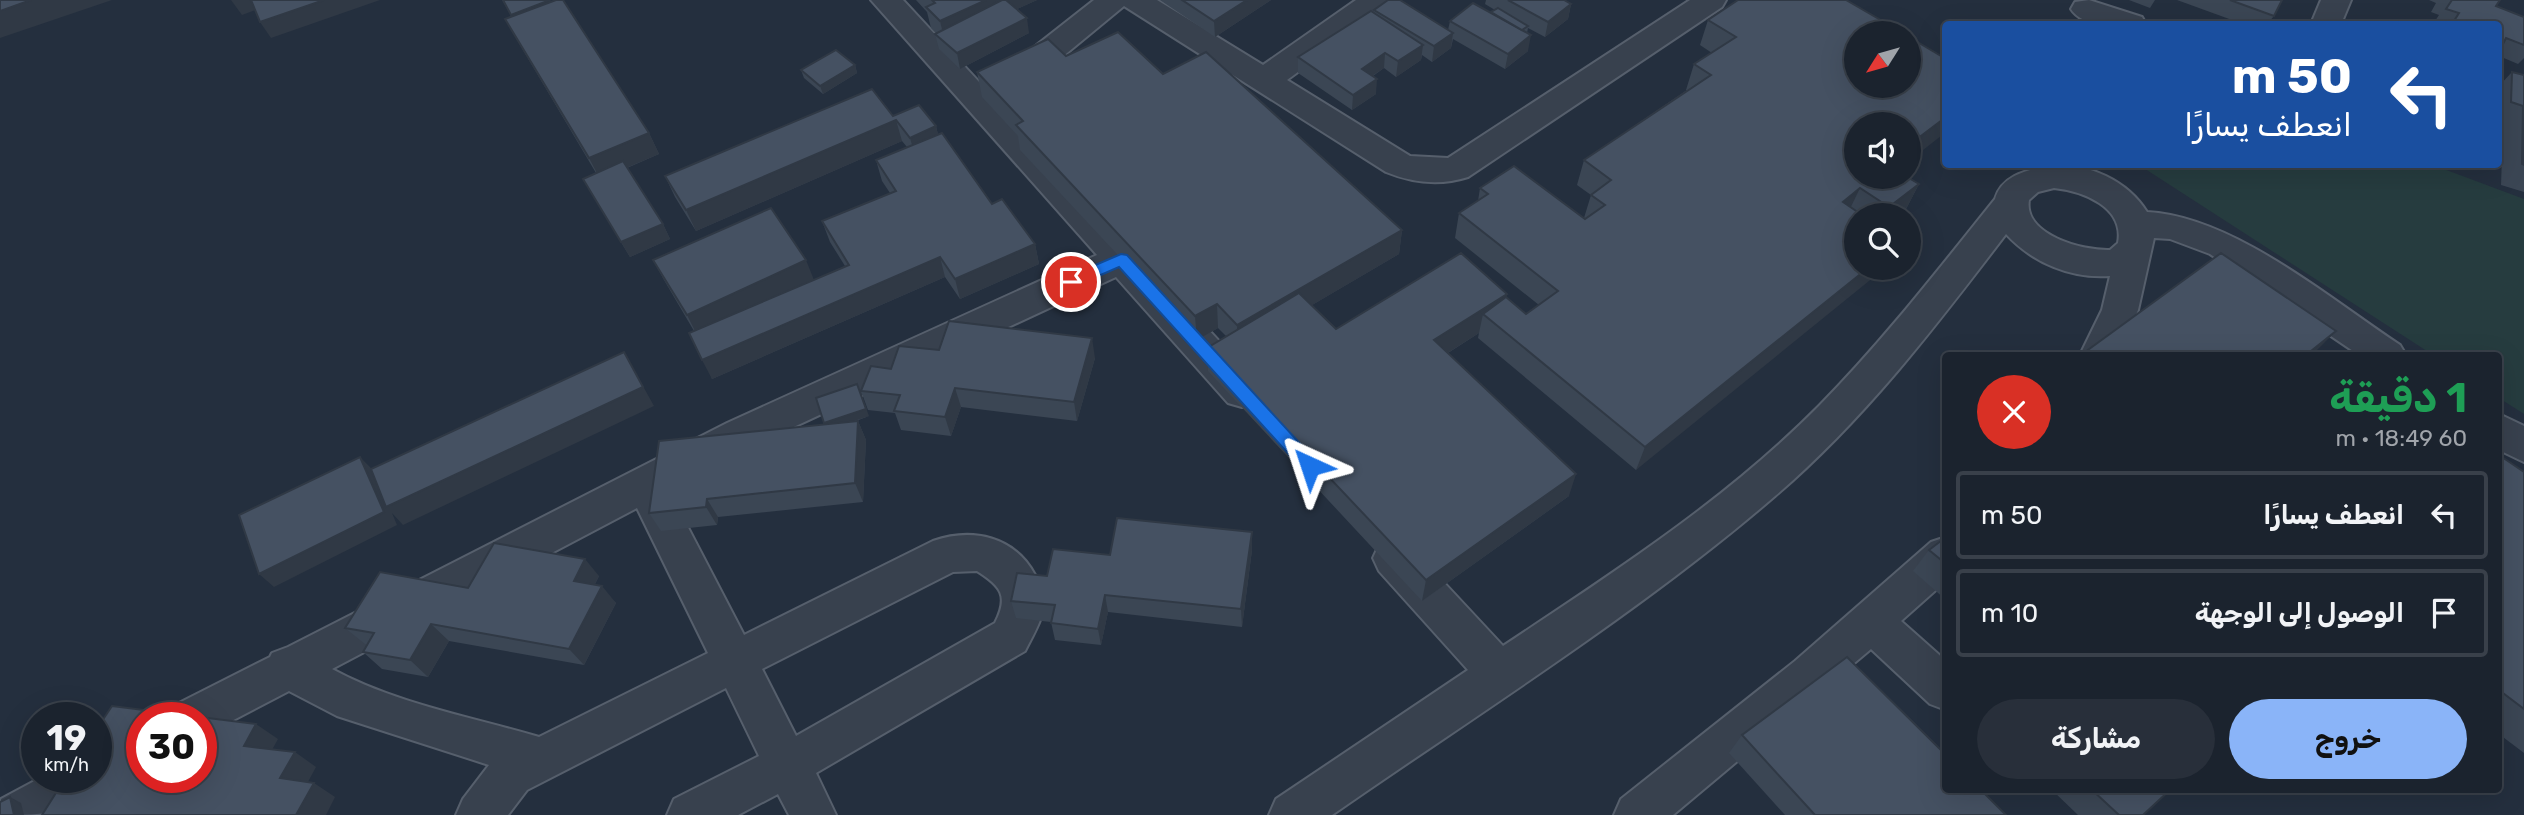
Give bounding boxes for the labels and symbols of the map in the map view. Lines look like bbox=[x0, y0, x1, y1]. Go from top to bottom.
north arrow bbox=[1844, 21, 1922, 98]
pin bbox=[1041, 252, 1101, 312]
position arrow bbox=[1273, 429, 1347, 503]
speed limit sign: 30 bbox=[126, 702, 217, 793]

